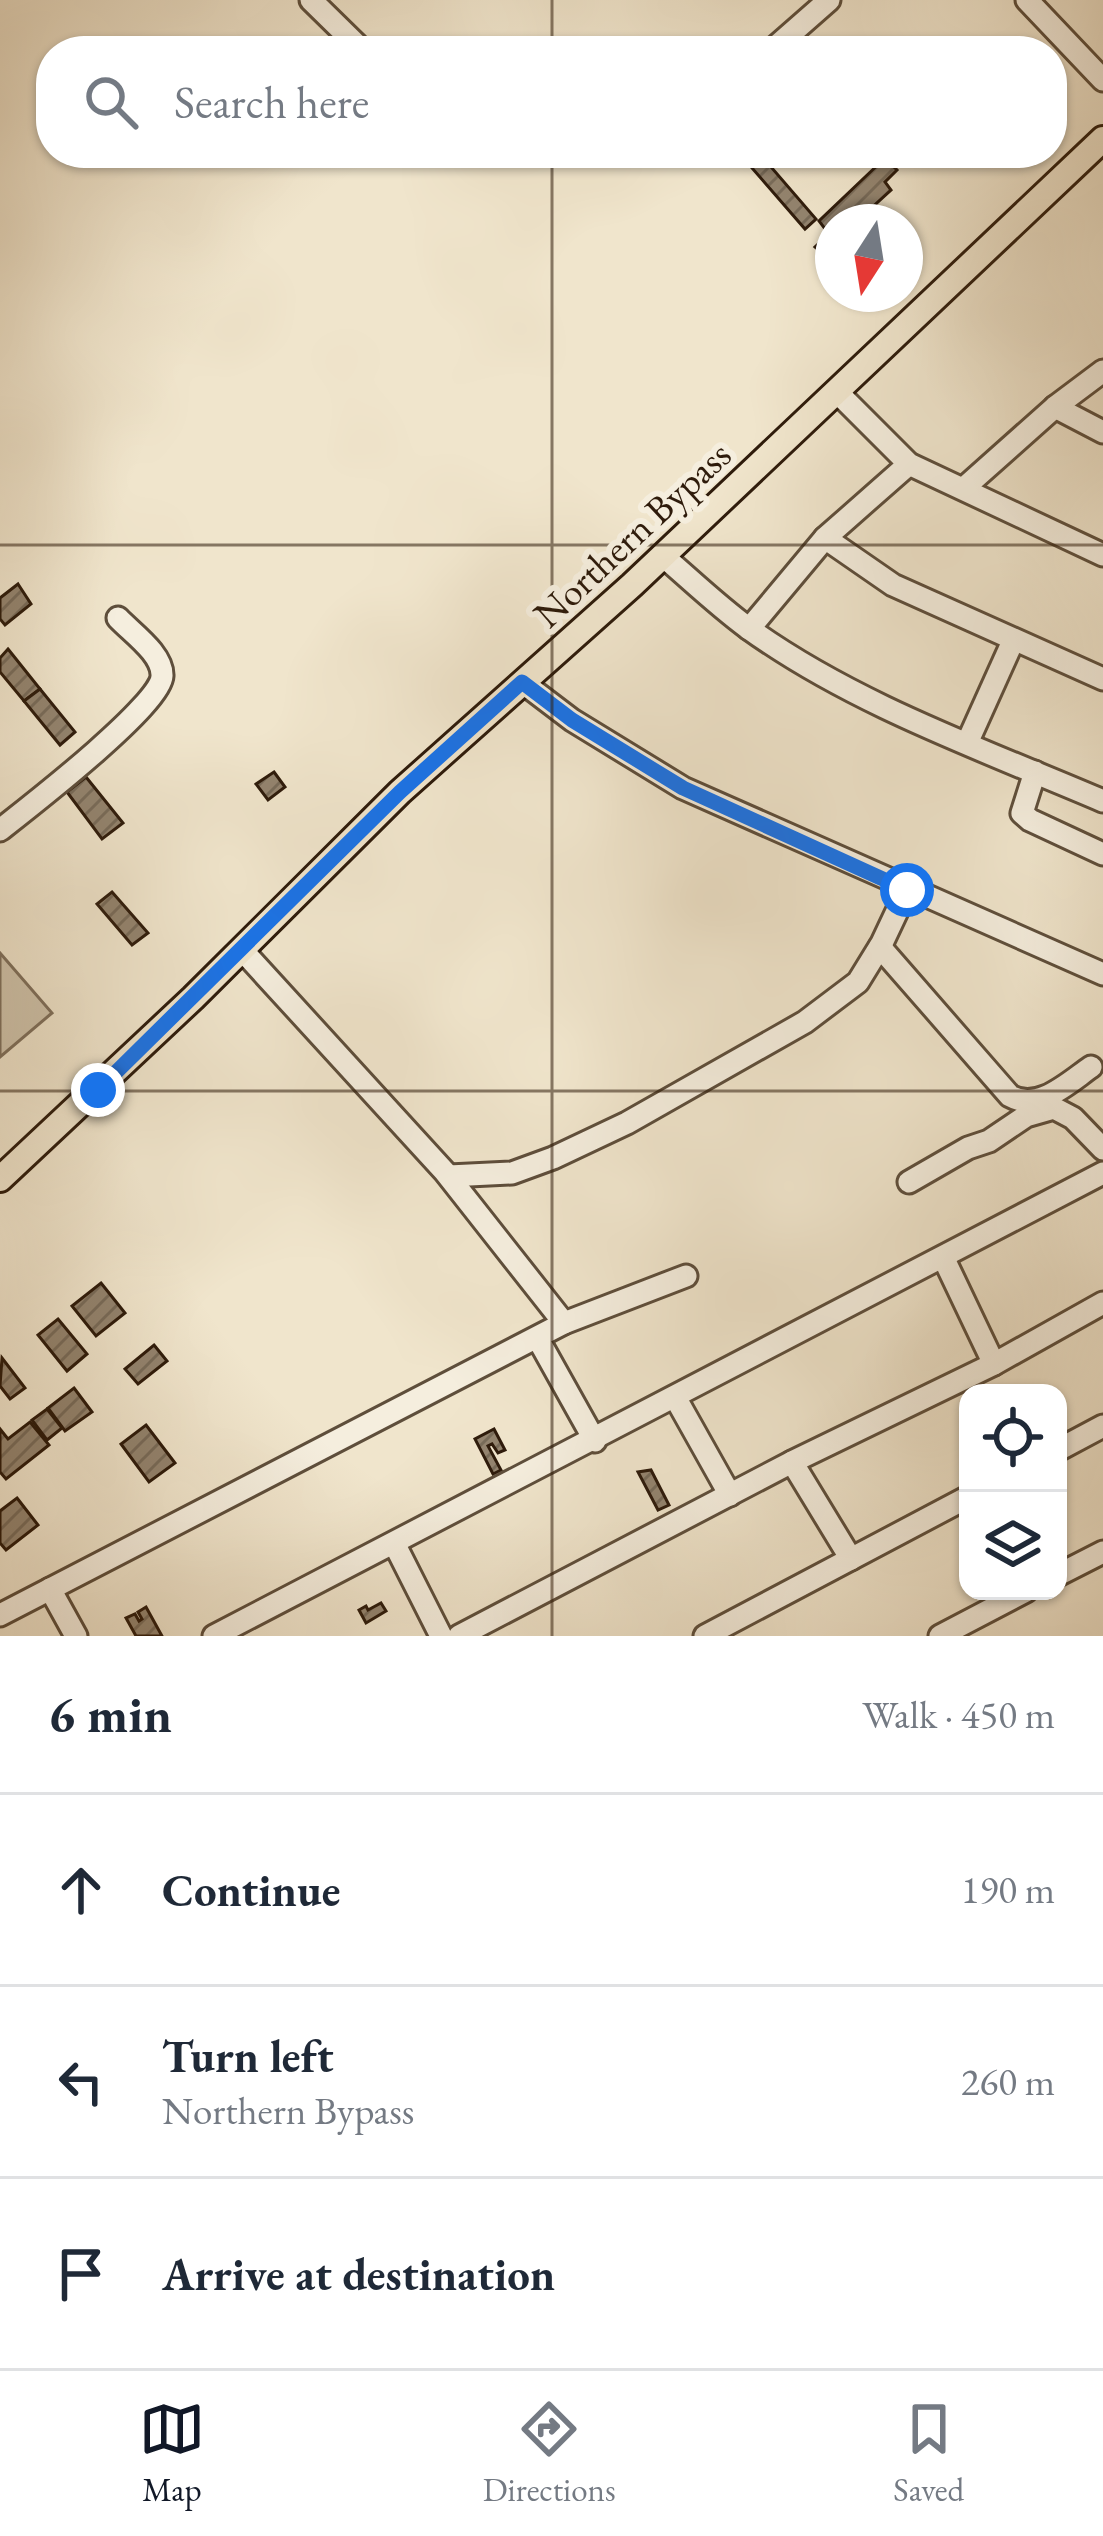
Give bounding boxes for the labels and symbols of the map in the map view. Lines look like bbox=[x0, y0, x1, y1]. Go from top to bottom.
north arrow bbox=[815, 204, 923, 312]
street label: Northern Bypass bbox=[522, 429, 742, 639]
route start bbox=[880, 863, 934, 917]
route end bbox=[71, 1063, 125, 1117]

